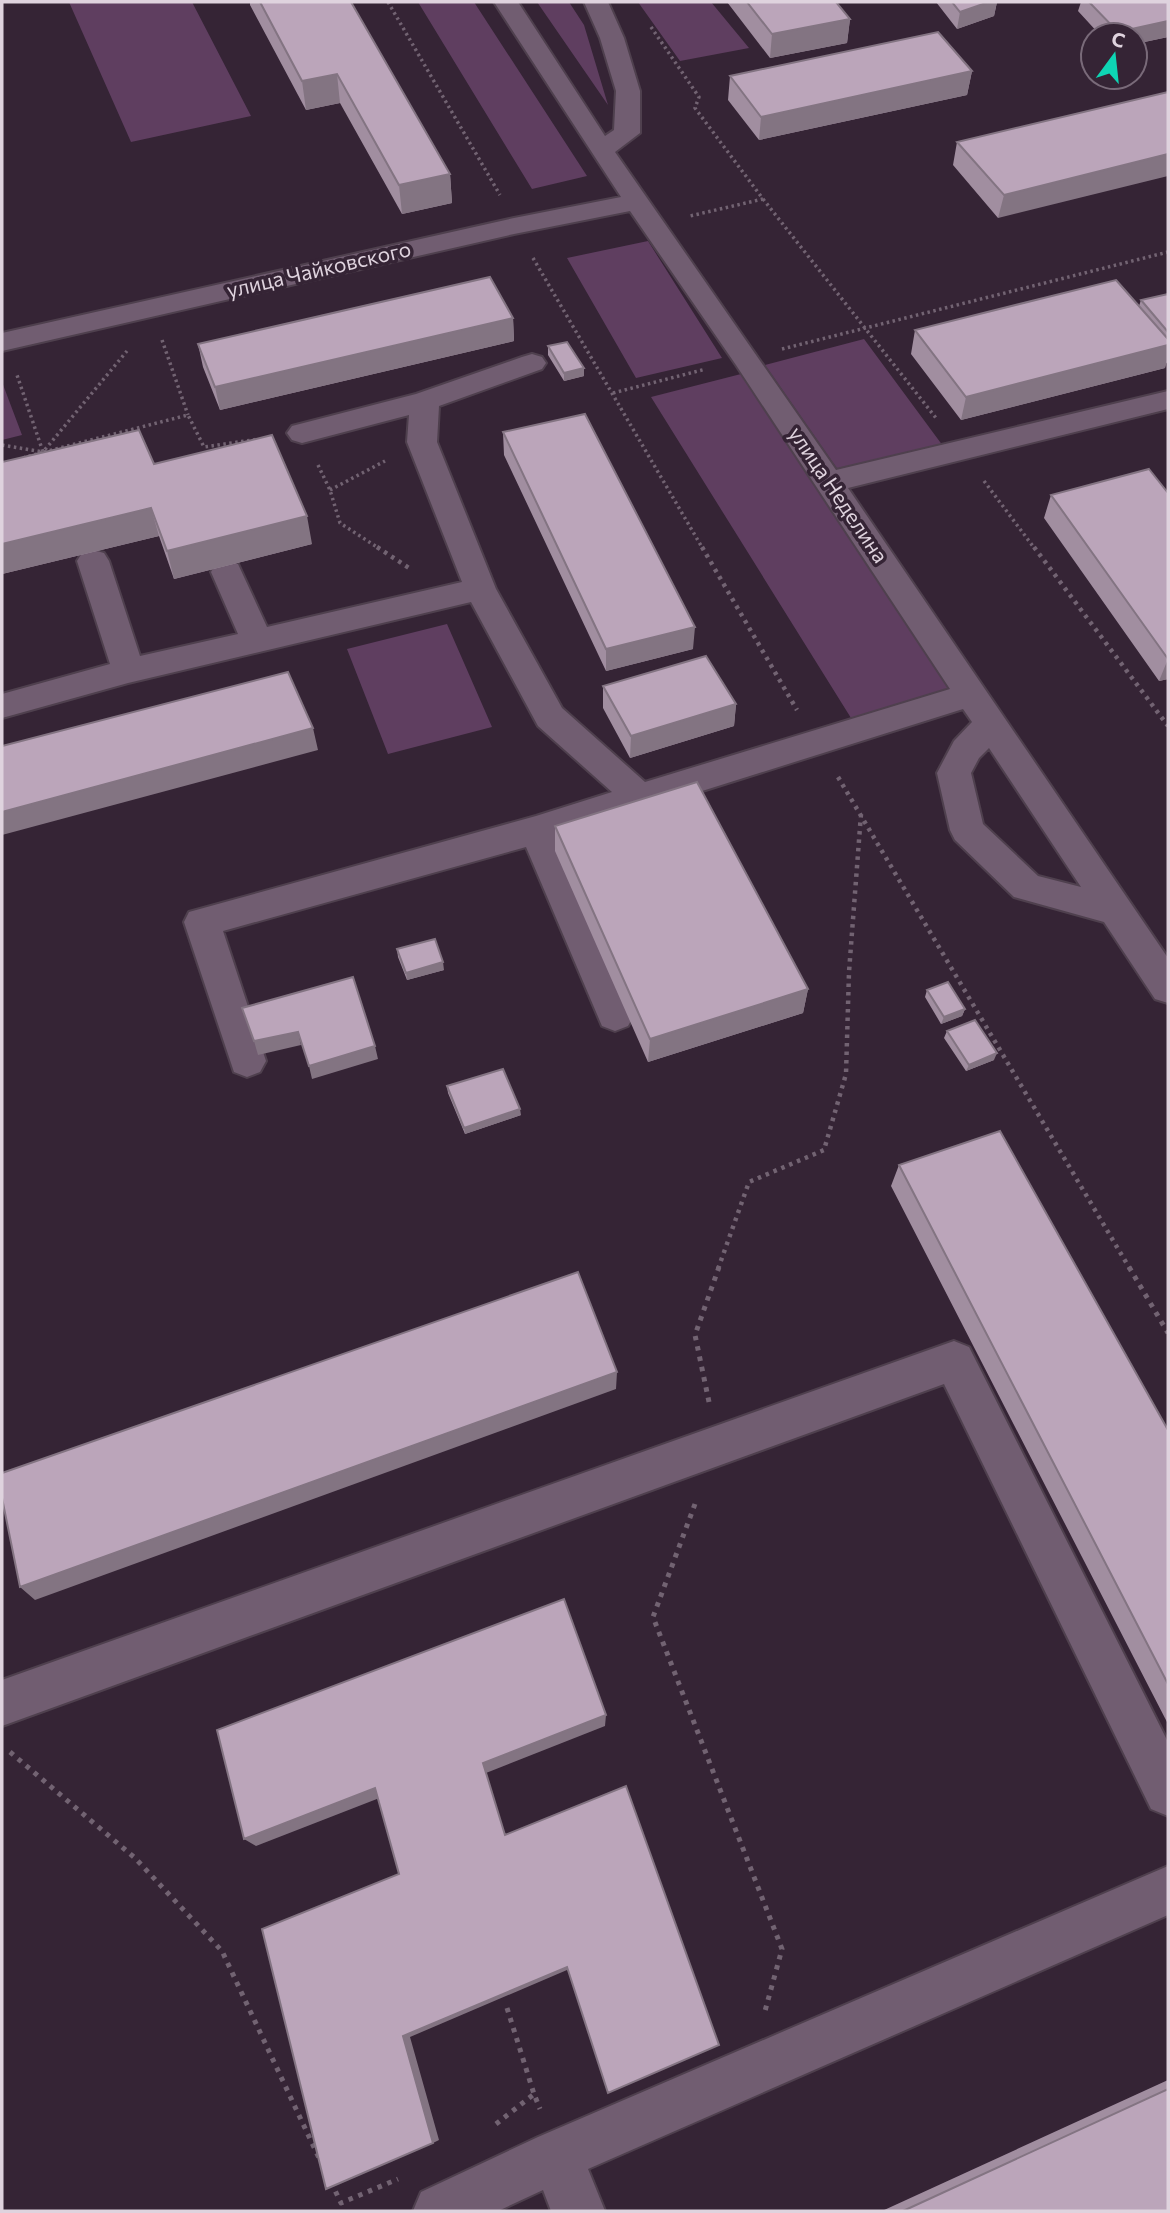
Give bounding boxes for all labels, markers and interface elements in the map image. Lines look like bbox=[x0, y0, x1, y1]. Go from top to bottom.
north arrow bbox=[1079, 21, 1149, 91]
text: С bbox=[1109, 26, 1128, 52]
street label: улица Чайковского bbox=[224, 235, 413, 302]
street label: улица Неделина bbox=[785, 421, 894, 567]

